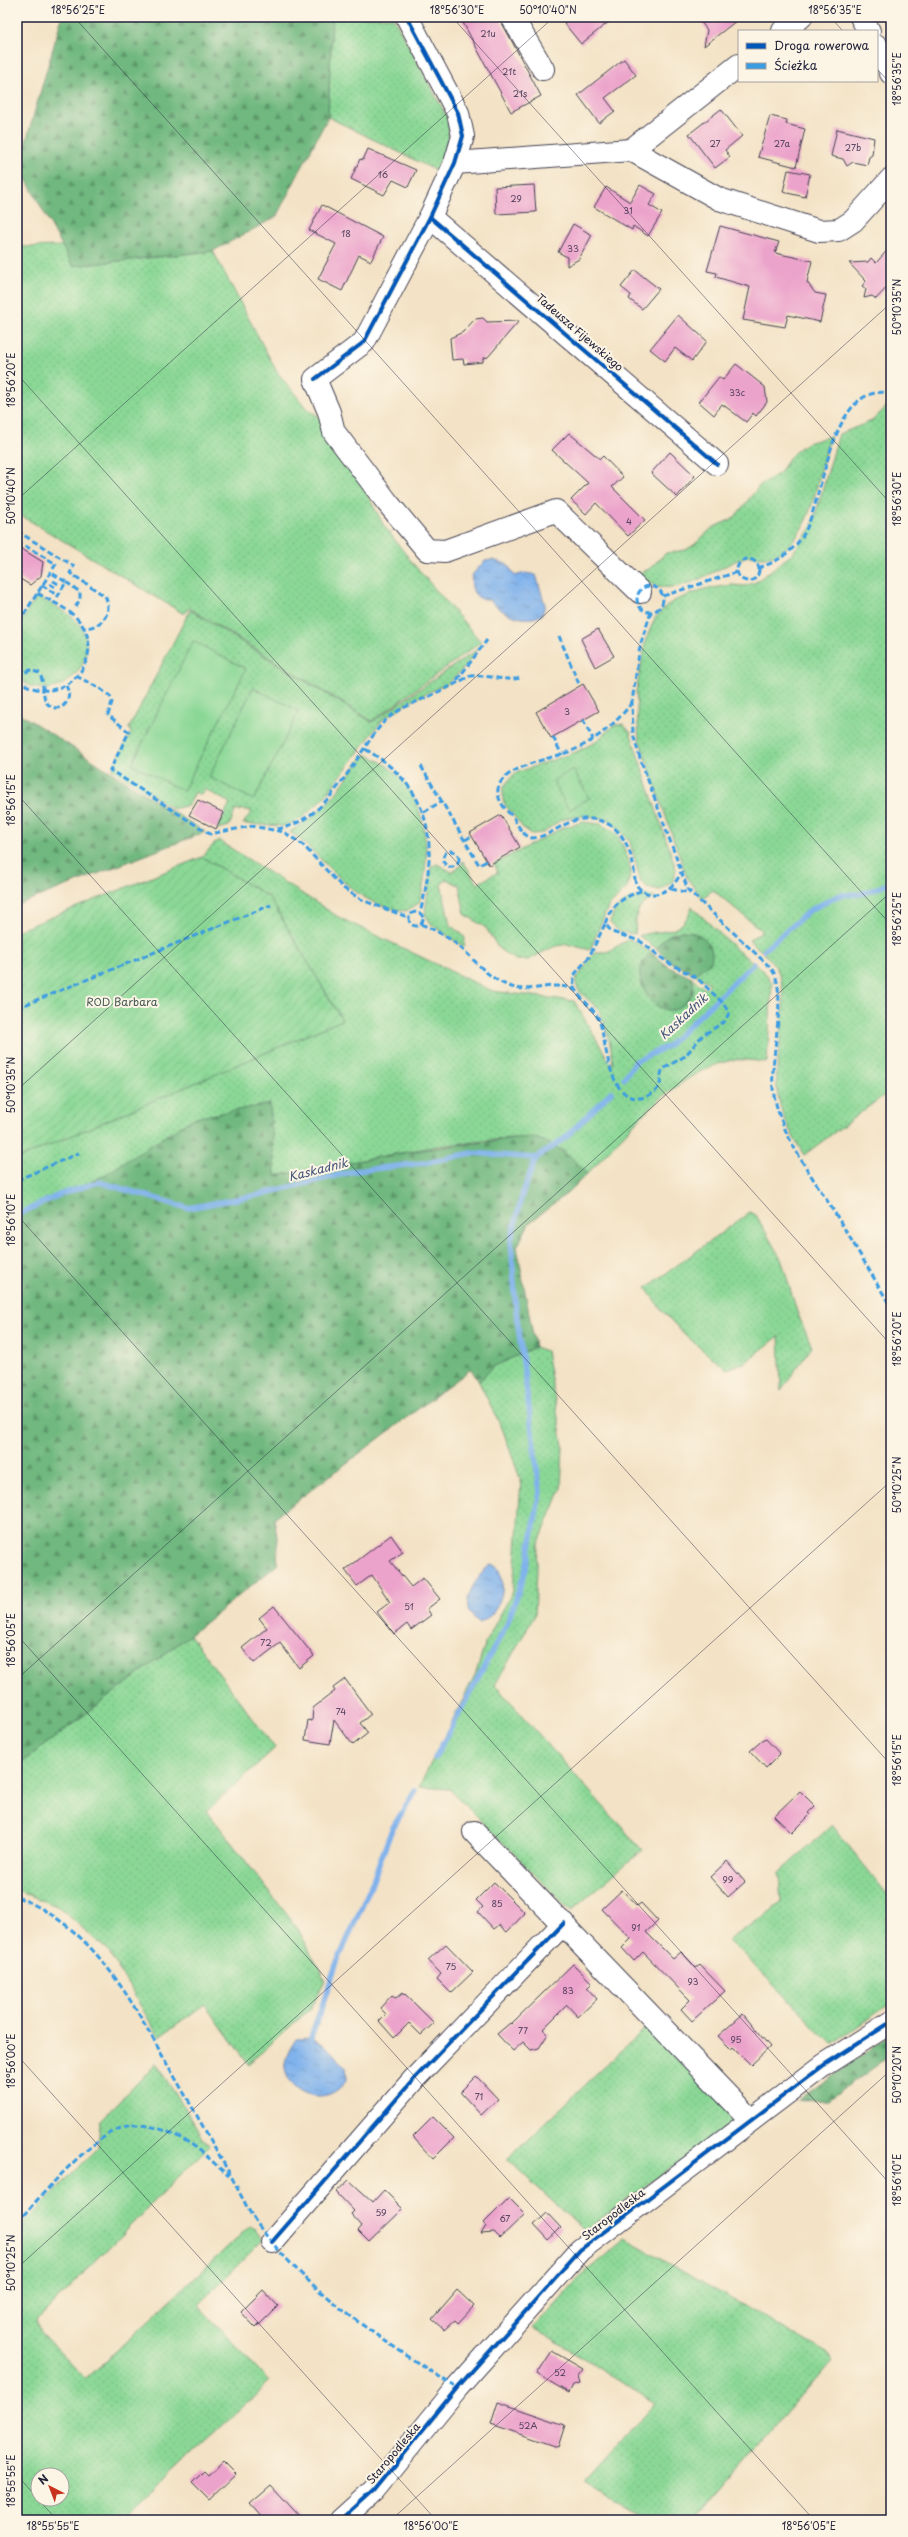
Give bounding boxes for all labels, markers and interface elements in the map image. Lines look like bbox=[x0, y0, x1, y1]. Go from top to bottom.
text: 18°56'25"E bbox=[51, 2, 105, 17]
text: 18°56'30"E bbox=[430, 2, 484, 17]
text: 50°10'40"N bbox=[519, 2, 577, 17]
text: 18°56'35"E bbox=[808, 2, 862, 17]
house number: 21u bbox=[480, 26, 496, 40]
legend bbox=[738, 30, 878, 82]
text: Droga rowerowa bbox=[774, 36, 870, 54]
text: 18°56'35"E bbox=[889, 52, 904, 106]
text: Ścieżka bbox=[774, 56, 818, 74]
house number: 21t bbox=[502, 64, 516, 78]
house number: 21s bbox=[513, 86, 527, 100]
house number: 27 bbox=[709, 136, 721, 150]
house number: 27a bbox=[774, 136, 791, 150]
house number: 27b bbox=[845, 140, 861, 154]
house number: 16 bbox=[378, 167, 388, 181]
house number: 29 bbox=[510, 191, 522, 205]
house number: 31 bbox=[623, 203, 633, 217]
house number: 18 bbox=[341, 226, 351, 240]
house number: 33 bbox=[567, 241, 579, 255]
text: 50°10'35"N bbox=[889, 278, 904, 335]
street label: Tadeusza Fijewskiego bbox=[533, 289, 627, 375]
text: 18°56'20"E bbox=[3, 352, 18, 408]
house number: 33c bbox=[729, 385, 745, 399]
text: 50°10'40"N bbox=[3, 467, 18, 525]
text: 18°56'30"E bbox=[889, 472, 904, 526]
house number: 4 bbox=[626, 514, 632, 528]
house number: 3 bbox=[564, 704, 570, 718]
text: 18°56'15"E bbox=[3, 774, 18, 826]
text: 18°56'25"E bbox=[889, 892, 904, 946]
water label: Kaskadnik bbox=[655, 988, 712, 1043]
park label: ROD Barbara bbox=[86, 993, 158, 1010]
text: 50°10'35"N bbox=[3, 1056, 18, 1113]
water label: Kaskadnik bbox=[286, 1153, 350, 1185]
text: 18°56'10"E bbox=[3, 1194, 18, 1246]
text: 18°56'20"E bbox=[889, 1311, 904, 1367]
text: 50°10'25"N bbox=[889, 1456, 904, 1514]
house number: 51 bbox=[404, 1599, 414, 1613]
text: 18°56'05"E bbox=[3, 1613, 18, 1667]
house number: 72 bbox=[260, 1635, 272, 1649]
house number: 74 bbox=[336, 1704, 346, 1718]
text: 18°56'15"E bbox=[889, 1734, 904, 1786]
house number: 99 bbox=[723, 1872, 734, 1886]
house number: 85 bbox=[491, 1896, 503, 1910]
house number: 91 bbox=[631, 1920, 641, 1934]
house number: 75 bbox=[446, 1959, 456, 1973]
house number: 93 bbox=[688, 1974, 699, 1988]
house number: 83 bbox=[562, 1983, 574, 1997]
house number: 77 bbox=[518, 2023, 528, 2037]
house number: 95 bbox=[730, 2032, 742, 2046]
text: 18°56'00"E bbox=[3, 2033, 18, 2089]
text: 50°10'20"N bbox=[889, 2046, 904, 2104]
house number: 71 bbox=[475, 2089, 483, 2103]
text: 18°56'10"E bbox=[889, 2154, 904, 2206]
street label: Staropodleska bbox=[578, 2184, 648, 2244]
house number: 59 bbox=[375, 2205, 387, 2219]
house number: 67 bbox=[499, 2211, 511, 2225]
text: 50°10'25"N bbox=[3, 2234, 18, 2292]
house number: 52 bbox=[554, 2365, 566, 2379]
street label: Staropodleska bbox=[362, 2418, 424, 2488]
house number: 52A bbox=[519, 2418, 537, 2432]
text: 18°55'55"E bbox=[3, 2454, 18, 2508]
north arrow bbox=[30, 2467, 70, 2507]
text: N bbox=[34, 2470, 52, 2488]
text: 18°55'55"E bbox=[26, 2518, 80, 2533]
text: 18°56'00"E bbox=[403, 2518, 459, 2533]
text: 18°56'05"E bbox=[782, 2518, 836, 2533]

